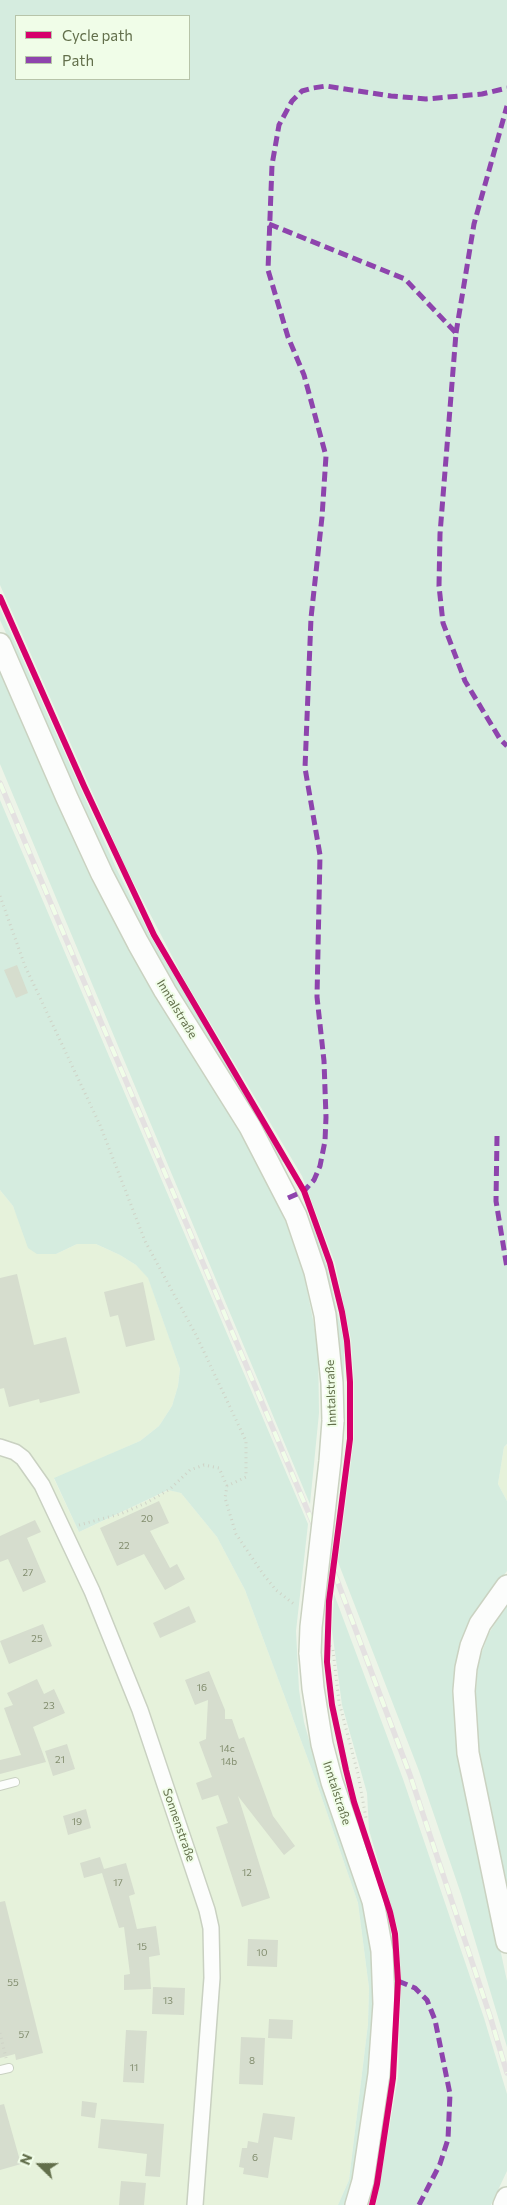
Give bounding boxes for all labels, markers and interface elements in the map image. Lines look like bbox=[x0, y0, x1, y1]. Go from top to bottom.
legend bbox=[15, 15, 190, 80]
text: Cycle path bbox=[62, 26, 133, 44]
text: Path bbox=[62, 51, 94, 69]
street label: Inntalstraße bbox=[154, 977, 200, 1041]
street label: Inntalstraße bbox=[323, 1360, 339, 1426]
house number: 20 bbox=[141, 1513, 153, 1525]
house number: 22 bbox=[118, 1540, 130, 1552]
house number: 27 bbox=[23, 1567, 33, 1579]
house number: 25 bbox=[31, 1633, 43, 1645]
house number: 16 bbox=[197, 1682, 207, 1694]
house number: 23 bbox=[43, 1700, 55, 1712]
house number: 14c bbox=[219, 1743, 235, 1755]
house number: 21 bbox=[55, 1754, 65, 1766]
house number: 14b bbox=[221, 1756, 237, 1768]
street label: Inntalstraße bbox=[320, 1759, 354, 1827]
street label: Sonnenstraße bbox=[160, 1787, 198, 1863]
house number: 19 bbox=[72, 1816, 82, 1828]
house number: 12 bbox=[242, 1867, 252, 1879]
house number: 17 bbox=[113, 1877, 123, 1889]
house number: 15 bbox=[137, 1941, 147, 1953]
house number: 10 bbox=[257, 1947, 267, 1959]
house number: 55 bbox=[7, 1977, 19, 1989]
house number: 13 bbox=[163, 1995, 173, 2007]
house number: 57 bbox=[18, 2029, 30, 2041]
house number: 8 bbox=[249, 2055, 255, 2067]
house number: 11 bbox=[130, 2062, 138, 2074]
north arrow bbox=[15, 2140, 65, 2190]
text: N bbox=[16, 2151, 35, 2167]
house number: 6 bbox=[252, 2152, 258, 2164]

